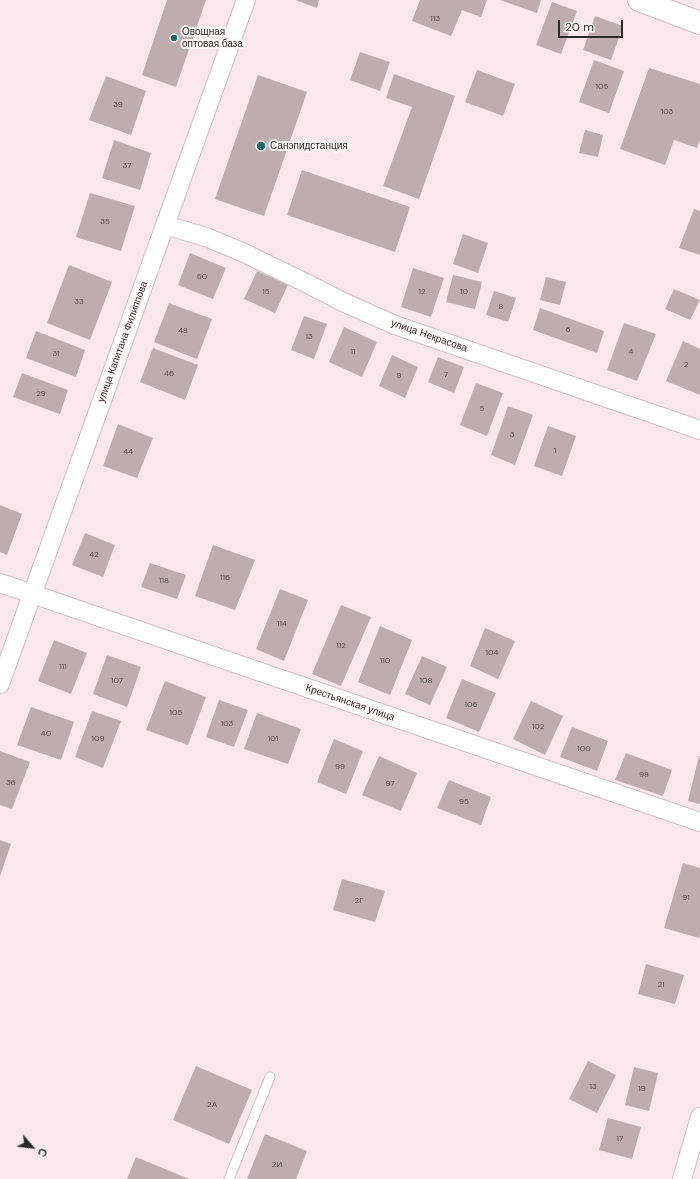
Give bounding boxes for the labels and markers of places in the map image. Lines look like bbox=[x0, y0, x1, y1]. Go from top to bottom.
place label: Овощная оптовая база bbox=[182, 26, 243, 50]
marker: Овощная оптовая база bbox=[169, 33, 179, 43]
marker: Санэпидстанция bbox=[255, 140, 267, 152]
place label: Санэпидстанция bbox=[270, 140, 348, 152]

